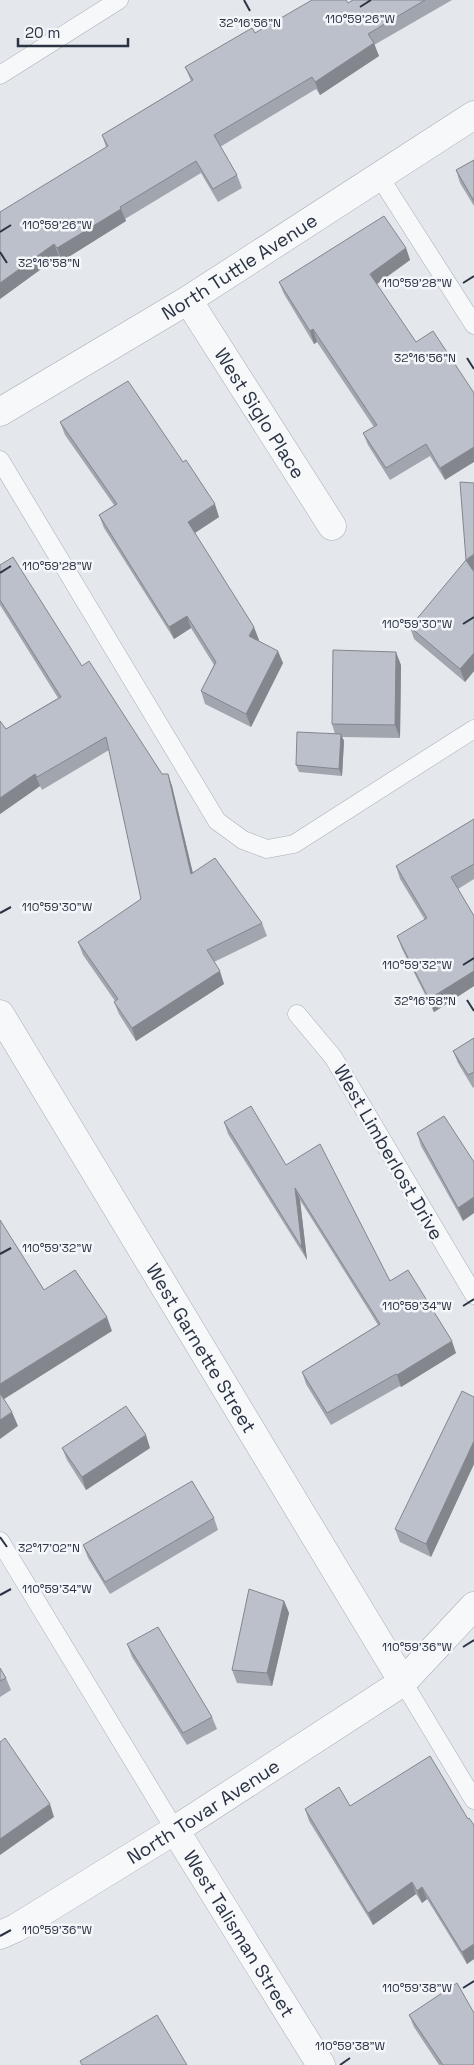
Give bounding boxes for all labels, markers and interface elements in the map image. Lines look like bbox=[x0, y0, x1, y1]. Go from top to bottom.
text: 110°59'26"W bbox=[325, 11, 396, 27]
scale bar bbox=[18, 15, 128, 47]
text: 32°16'56"N bbox=[219, 15, 281, 31]
text: 20 m bbox=[25, 23, 60, 42]
street label: North Tuttle Avenue bbox=[157, 208, 322, 326]
text: 110°59'26"W bbox=[22, 217, 93, 233]
text: 32°16'58"N bbox=[18, 255, 80, 271]
text: 110°59'28"W bbox=[382, 275, 453, 291]
street label: West Siglo Place bbox=[209, 343, 310, 483]
text: 32°16'56"N bbox=[394, 350, 456, 366]
text: 110°59'28"W bbox=[22, 558, 93, 574]
text: 110°59'30"W bbox=[382, 616, 453, 632]
text: 110°59'30"W bbox=[22, 899, 93, 915]
text: 110°59'32"W bbox=[382, 957, 452, 973]
text: 32°16'58"N bbox=[394, 993, 456, 1009]
street label: West Limberlost Drive bbox=[328, 1060, 449, 1244]
text: 110°59'32"W bbox=[22, 1240, 92, 1256]
street label: West Garnette Street bbox=[140, 1259, 262, 1438]
text: 110°59'34"W bbox=[382, 1298, 452, 1314]
text: 32°17'02"N bbox=[18, 1540, 80, 1556]
text: 110°59'34"W bbox=[22, 1581, 92, 1597]
text: 110°59'36"W bbox=[382, 1639, 453, 1655]
street label: North Tovar Avenue bbox=[122, 1753, 285, 1870]
street label: West Talisman Street bbox=[178, 1846, 300, 2022]
text: 110°59'36"W bbox=[22, 1922, 93, 1938]
text: 110°59'38"W bbox=[382, 1980, 453, 1996]
text: 110°59'38"W bbox=[315, 2038, 386, 2054]

